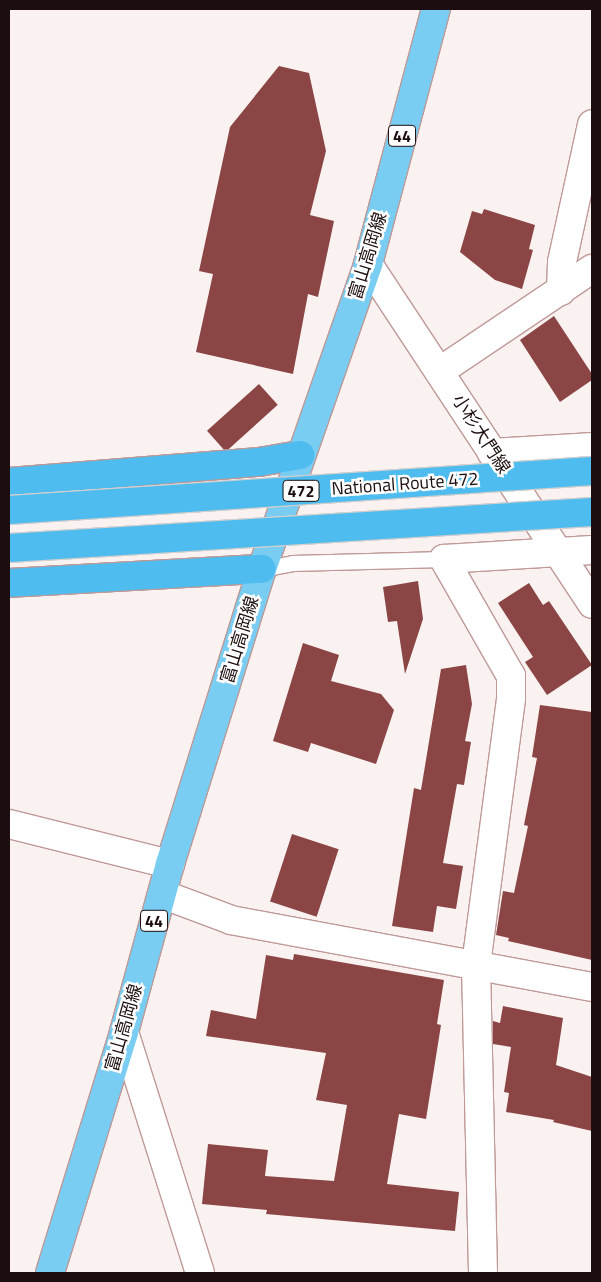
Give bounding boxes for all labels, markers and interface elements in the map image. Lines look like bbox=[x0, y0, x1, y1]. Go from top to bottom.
road number: 44 bbox=[387, 122, 417, 150]
street label: 富山高岡線 bbox=[345, 210, 391, 302]
street label: 小杉大門線 bbox=[447, 390, 515, 478]
street label: National Route 472 bbox=[331, 468, 479, 500]
road number: 472 bbox=[282, 478, 320, 504]
street label: 富山高岡線 bbox=[217, 594, 263, 686]
road number: 44 bbox=[139, 908, 169, 934]
street label: 富山高岡線 bbox=[101, 982, 147, 1074]

